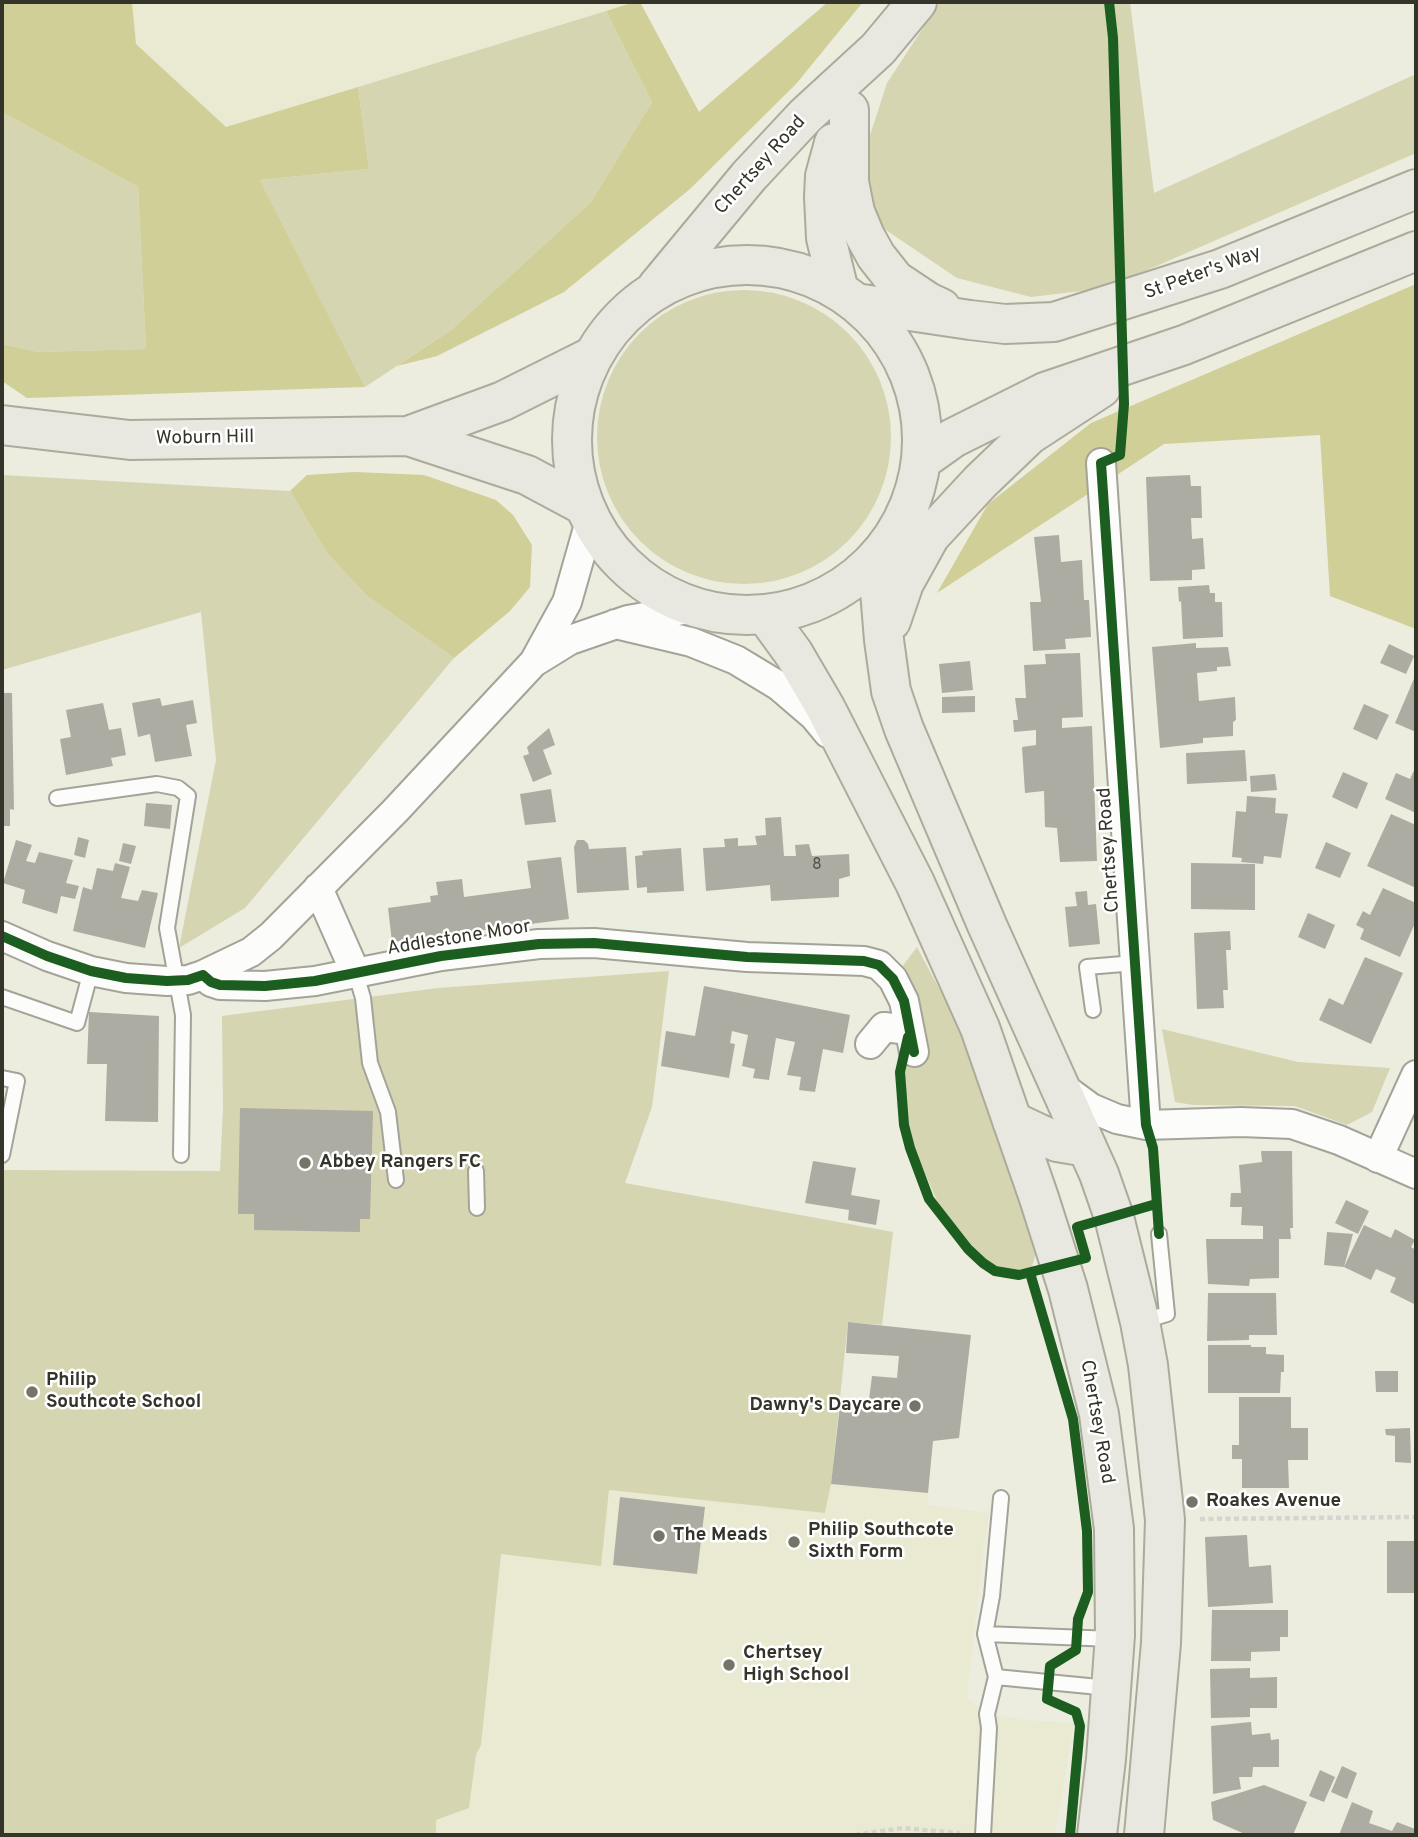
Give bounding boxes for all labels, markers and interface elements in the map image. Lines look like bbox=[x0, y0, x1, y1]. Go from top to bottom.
street label: Chertsey Road bbox=[711, 112, 811, 220]
street label: St Peter's Way bbox=[1141, 242, 1265, 306]
street label: Woburn Hill bbox=[156, 427, 254, 451]
street label: Chertsey Road bbox=[1094, 787, 1126, 913]
house number: 8 bbox=[812, 856, 822, 876]
street label: Addlestone Moor bbox=[386, 916, 532, 962]
place label: Abbey Rangers FC bbox=[319, 1152, 481, 1174]
marker: Abbey Rangers FC bbox=[297, 1155, 313, 1171]
street label: Chertsey Road bbox=[1074, 1358, 1118, 1486]
place label: Philip Southcote School bbox=[46, 1370, 201, 1414]
marker: Philip Southcote School bbox=[24, 1384, 40, 1400]
place label: Dawny's Daycare bbox=[749, 1395, 901, 1417]
marker: Dawny's Daycare bbox=[907, 1398, 923, 1414]
place label: Roakes Avenue bbox=[1206, 1491, 1341, 1513]
marker: Roakes Avenue bbox=[1184, 1494, 1200, 1510]
place label: Philip Southcote Sixth Form bbox=[808, 1520, 954, 1564]
place label: The Meads bbox=[673, 1525, 768, 1547]
marker: The Meads bbox=[651, 1528, 667, 1544]
marker: Philip Southcote Sixth Form bbox=[786, 1534, 802, 1550]
place label: Chertsey High School bbox=[743, 1643, 849, 1687]
marker: Chertsey High School bbox=[721, 1657, 737, 1673]

